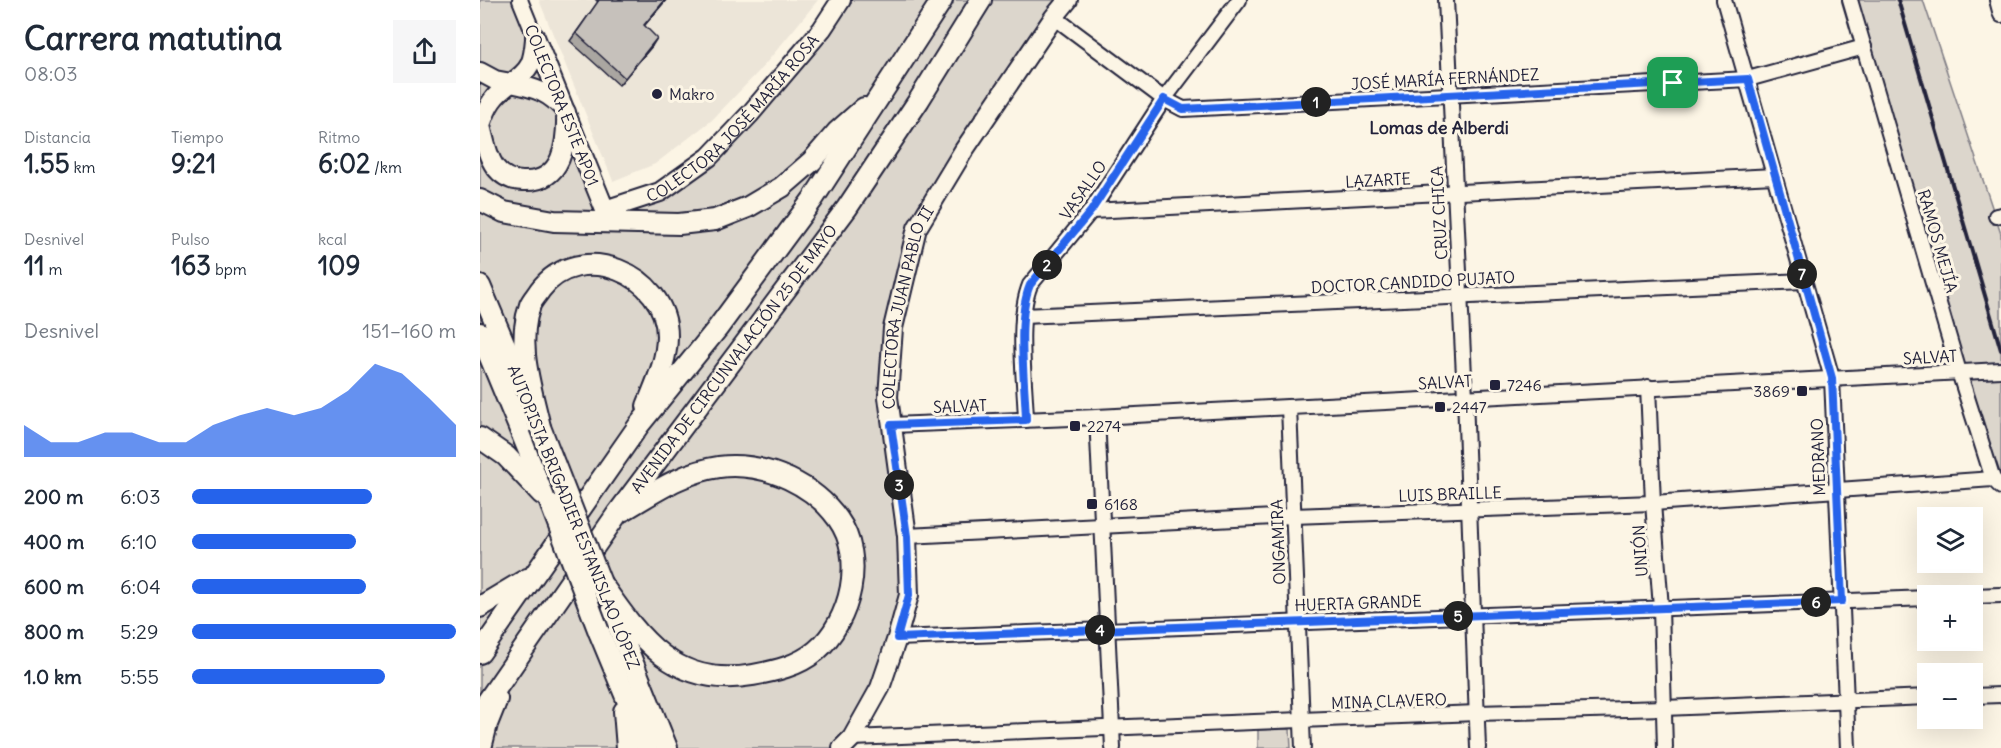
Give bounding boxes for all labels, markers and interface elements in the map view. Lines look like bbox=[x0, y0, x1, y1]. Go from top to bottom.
text: Carrera matutina bbox=[24, 17, 282, 59]
button: share bbox=[393, 20, 456, 83]
street label: COLECTORA ESTE AP01 bbox=[520, 21, 604, 189]
street label: COLECTORA JOSÉ MARÍA ROSA bbox=[644, 30, 823, 206]
pin bbox=[1647, 57, 1698, 108]
text: 08:03 bbox=[24, 61, 78, 86]
street label: JOSÉ MARÍA FERNÁNDEZ bbox=[1350, 64, 1540, 94]
icon: arrive bbox=[1656, 66, 1689, 99]
place label: Makro bbox=[669, 84, 715, 104]
marker: Makro bbox=[650, 87, 664, 101]
pin: 1 bbox=[1301, 87, 1331, 117]
text: 1 bbox=[1313, 92, 1319, 112]
district label: Lomas de Alberdi bbox=[1369, 116, 1509, 139]
text: Distancia bbox=[24, 127, 91, 147]
text: Tiempo bbox=[171, 127, 224, 147]
text: Ritmo bbox=[318, 127, 360, 147]
text: 1.55 bbox=[24, 147, 70, 180]
text: 9:21 bbox=[171, 147, 216, 180]
text: 6:02 bbox=[318, 147, 370, 180]
street label: VASALLO bbox=[1055, 156, 1111, 224]
text: km bbox=[70, 157, 96, 177]
text: /km bbox=[370, 157, 402, 177]
street label: CRUZ CHICA bbox=[1427, 166, 1451, 260]
street label: LAZARTE bbox=[1345, 168, 1411, 192]
street label: RAMOS MEJÍA bbox=[1914, 187, 1962, 295]
street label: COLECTORA JUAN PABLO II bbox=[878, 202, 938, 411]
street label: AVENIDA DE CIRCUNVALACIÓN 25 DE MAYO bbox=[626, 221, 841, 497]
text: Desnivel bbox=[24, 229, 84, 249]
text: Pulso bbox=[171, 229, 210, 249]
text: kcal bbox=[318, 229, 347, 249]
text: 11 bbox=[24, 249, 45, 282]
text: 163 bbox=[171, 249, 211, 282]
text: 109 bbox=[318, 249, 360, 282]
pin: 2 bbox=[1032, 250, 1062, 280]
text: 2 bbox=[1043, 255, 1051, 275]
text: m bbox=[45, 259, 63, 279]
text: bpm bbox=[211, 259, 247, 279]
pin: 7 bbox=[1787, 259, 1817, 289]
text: 7 bbox=[1798, 264, 1806, 284]
street label: DOCTOR CANDIDO PUJATO bbox=[1310, 267, 1516, 297]
text: Desnivel bbox=[24, 318, 99, 343]
text: 151–160 m bbox=[362, 318, 456, 343]
street label: SALVAT bbox=[1902, 346, 1958, 368]
street label: AUTOPISTA BRIGADIER ESTANISLAO LÓPEZ bbox=[504, 362, 644, 672]
street label: SALVAT bbox=[1417, 371, 1473, 393]
place label: 7246 bbox=[1507, 375, 1542, 395]
marker: 7246 bbox=[1488, 378, 1502, 392]
place label: 3869 bbox=[1753, 381, 1790, 401]
marker: 3869 bbox=[1795, 384, 1809, 398]
street label: SALVAT bbox=[933, 395, 987, 417]
place label: 2447 bbox=[1452, 397, 1487, 417]
marker: 2447 bbox=[1433, 400, 1447, 414]
place label: 2274 bbox=[1087, 416, 1121, 436]
street label: MEDRANO bbox=[1807, 418, 1829, 496]
marker: 2274 bbox=[1068, 419, 1082, 433]
pin: 3 bbox=[884, 470, 914, 500]
text: 3 bbox=[894, 475, 904, 495]
street label: LUIS BRAILLE bbox=[1398, 482, 1502, 506]
text: 200 m bbox=[24, 484, 84, 509]
text: 6:03 bbox=[120, 484, 161, 509]
place label: 6168 bbox=[1104, 494, 1138, 514]
marker: 6168 bbox=[1085, 497, 1099, 511]
street label: ONGAMIRA bbox=[1267, 499, 1289, 585]
map controls bbox=[1917, 507, 1983, 729]
button: layers bbox=[1917, 507, 1983, 573]
street label: UNIÓN bbox=[1628, 524, 1652, 578]
text: 400 m bbox=[24, 529, 84, 554]
text: 6:10 bbox=[120, 529, 157, 554]
text: 600 m bbox=[24, 574, 84, 599]
text: 6:04 bbox=[120, 574, 161, 599]
button: + bbox=[1917, 585, 1983, 651]
pin: 6 bbox=[1801, 587, 1831, 617]
street label: HUERTA GRANDE bbox=[1294, 591, 1422, 615]
text: 6 bbox=[1811, 592, 1821, 612]
pin: 5 bbox=[1443, 601, 1473, 631]
text: 5 bbox=[1453, 606, 1463, 626]
pin: 4 bbox=[1085, 615, 1115, 645]
text: 800 m bbox=[24, 619, 84, 644]
text: 5:29 bbox=[120, 619, 158, 644]
text: 4 bbox=[1095, 620, 1105, 640]
button: − bbox=[1917, 663, 1983, 729]
text: 1.0 km bbox=[24, 664, 82, 689]
text: 5:55 bbox=[120, 664, 159, 689]
street label: MINA CLAVERO bbox=[1331, 689, 1447, 713]

